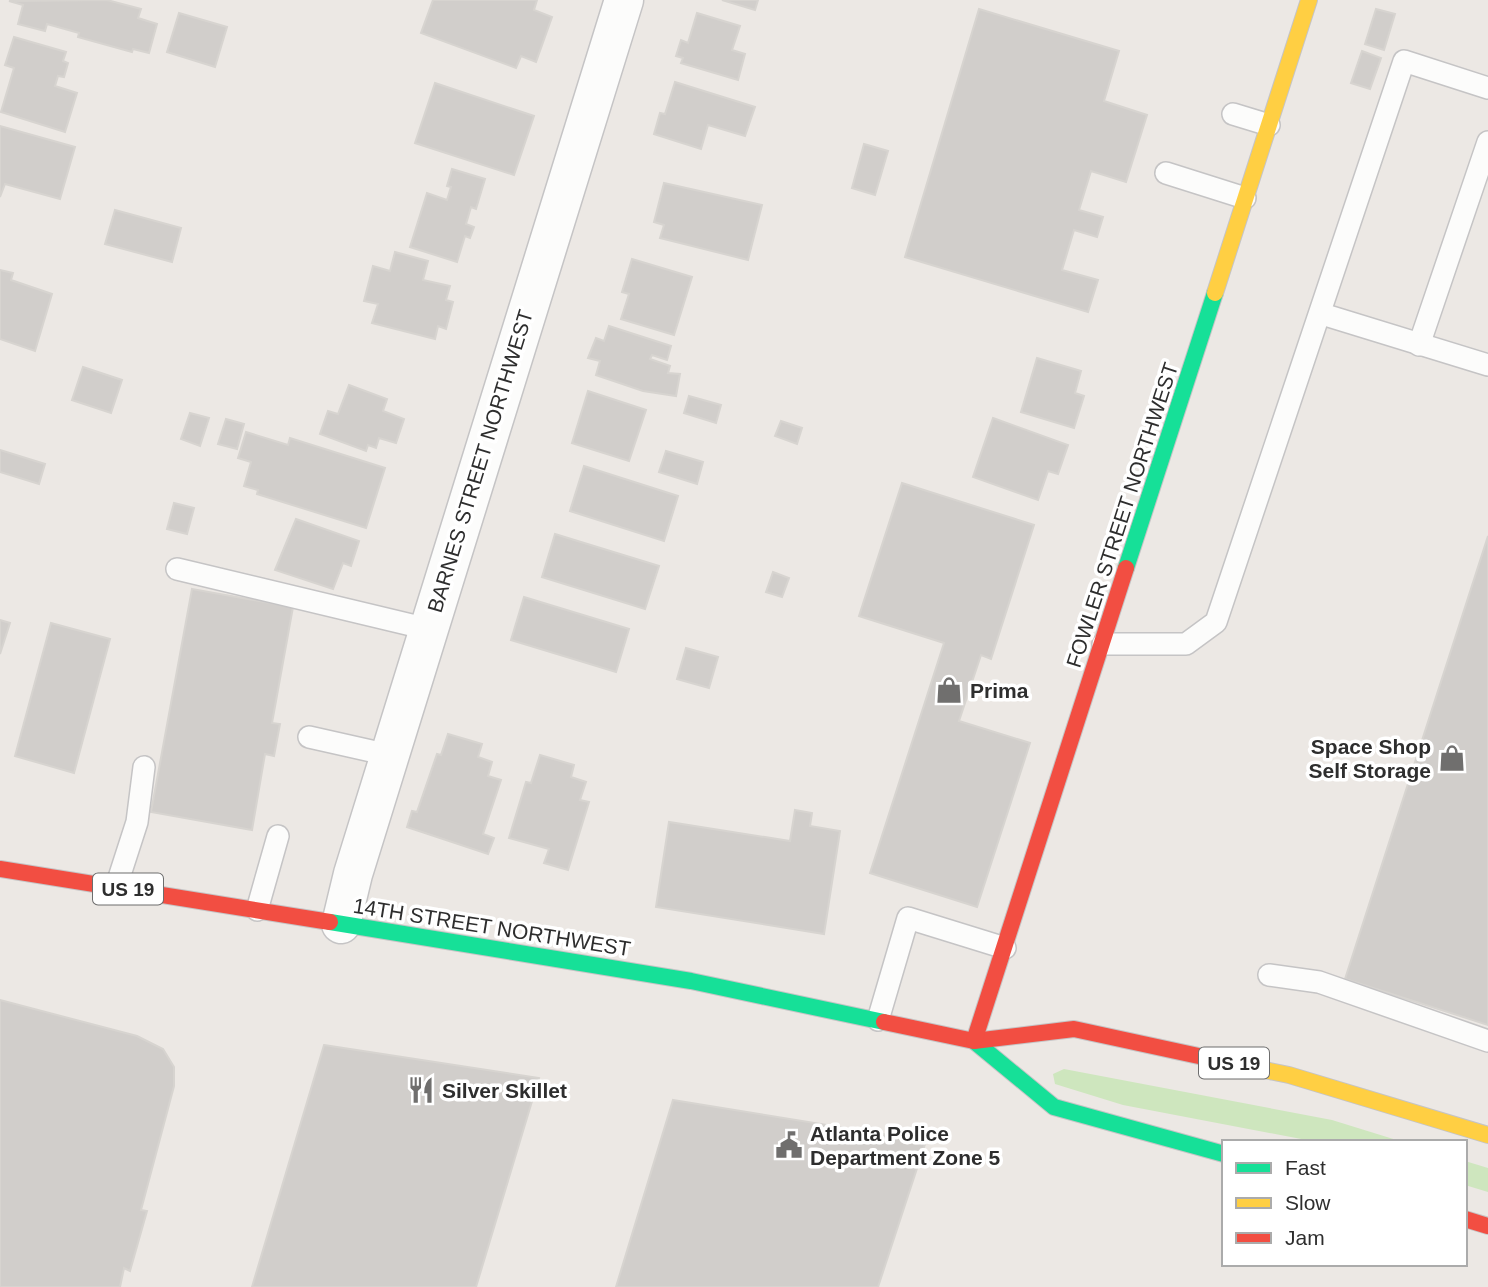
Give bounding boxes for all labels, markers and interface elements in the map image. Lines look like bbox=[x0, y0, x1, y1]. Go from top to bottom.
street label: BARNES STREET NORTHWEST bbox=[423, 307, 537, 615]
street label: FOWLER STREET NORTHWEST bbox=[1062, 360, 1182, 670]
shop icon: Prima bbox=[934, 675, 964, 705]
place label: Prima bbox=[970, 679, 1029, 702]
place label: Space Shop Self Storage bbox=[1308, 735, 1431, 782]
shop icon: Space Shop Self Storage bbox=[1437, 743, 1467, 773]
road number: US 19 bbox=[93, 874, 163, 904]
street label: 14TH STREET NORTHWEST bbox=[352, 894, 632, 960]
road number: US 19 bbox=[1199, 1048, 1269, 1078]
restaurant icon: Silver Skillet bbox=[406, 1075, 436, 1105]
place label: Silver Skillet bbox=[442, 1079, 567, 1102]
place label: Atlanta Police Department Zone 5 bbox=[810, 1122, 1001, 1169]
public building icon: Atlanta Police Department Zone 5 bbox=[774, 1130, 804, 1160]
legend bbox=[1222, 1140, 1467, 1266]
text: Fast bbox=[1285, 1156, 1326, 1179]
text: Slow bbox=[1285, 1191, 1331, 1214]
text: Jam bbox=[1285, 1226, 1325, 1249]

